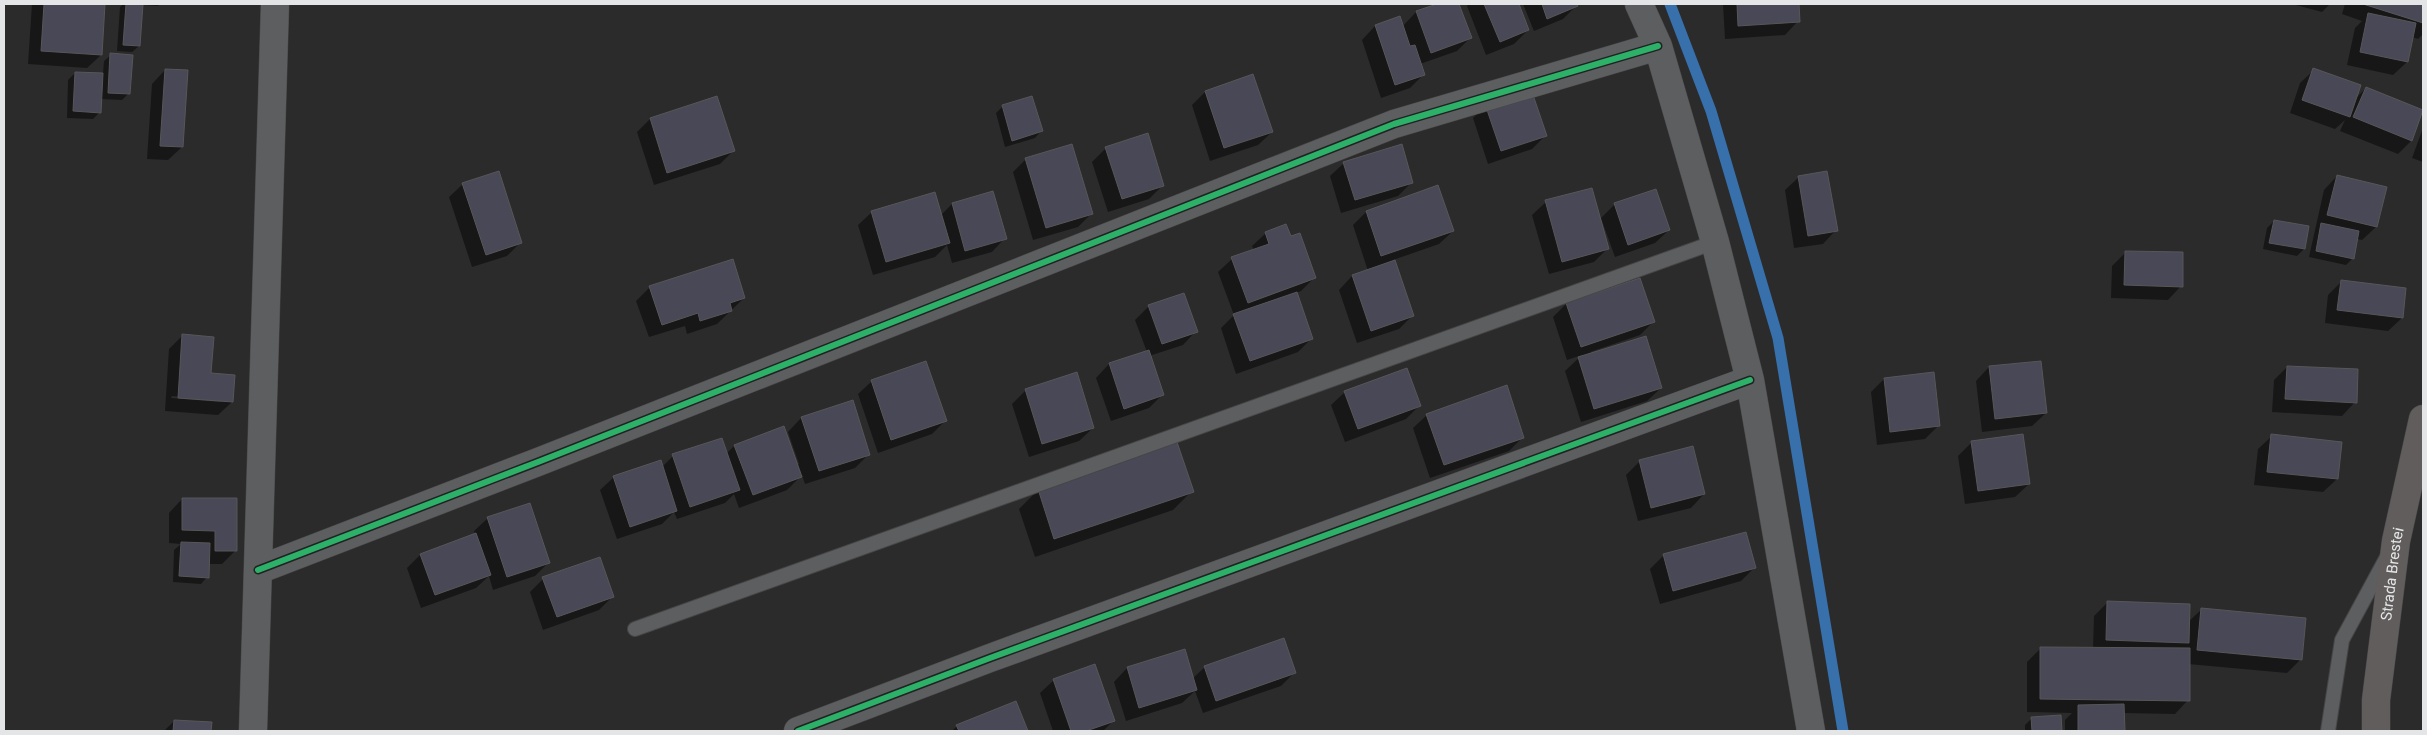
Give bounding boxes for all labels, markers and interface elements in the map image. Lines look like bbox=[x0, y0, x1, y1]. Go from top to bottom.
street label: Strada Brestei bbox=[2377, 526, 2408, 622]

